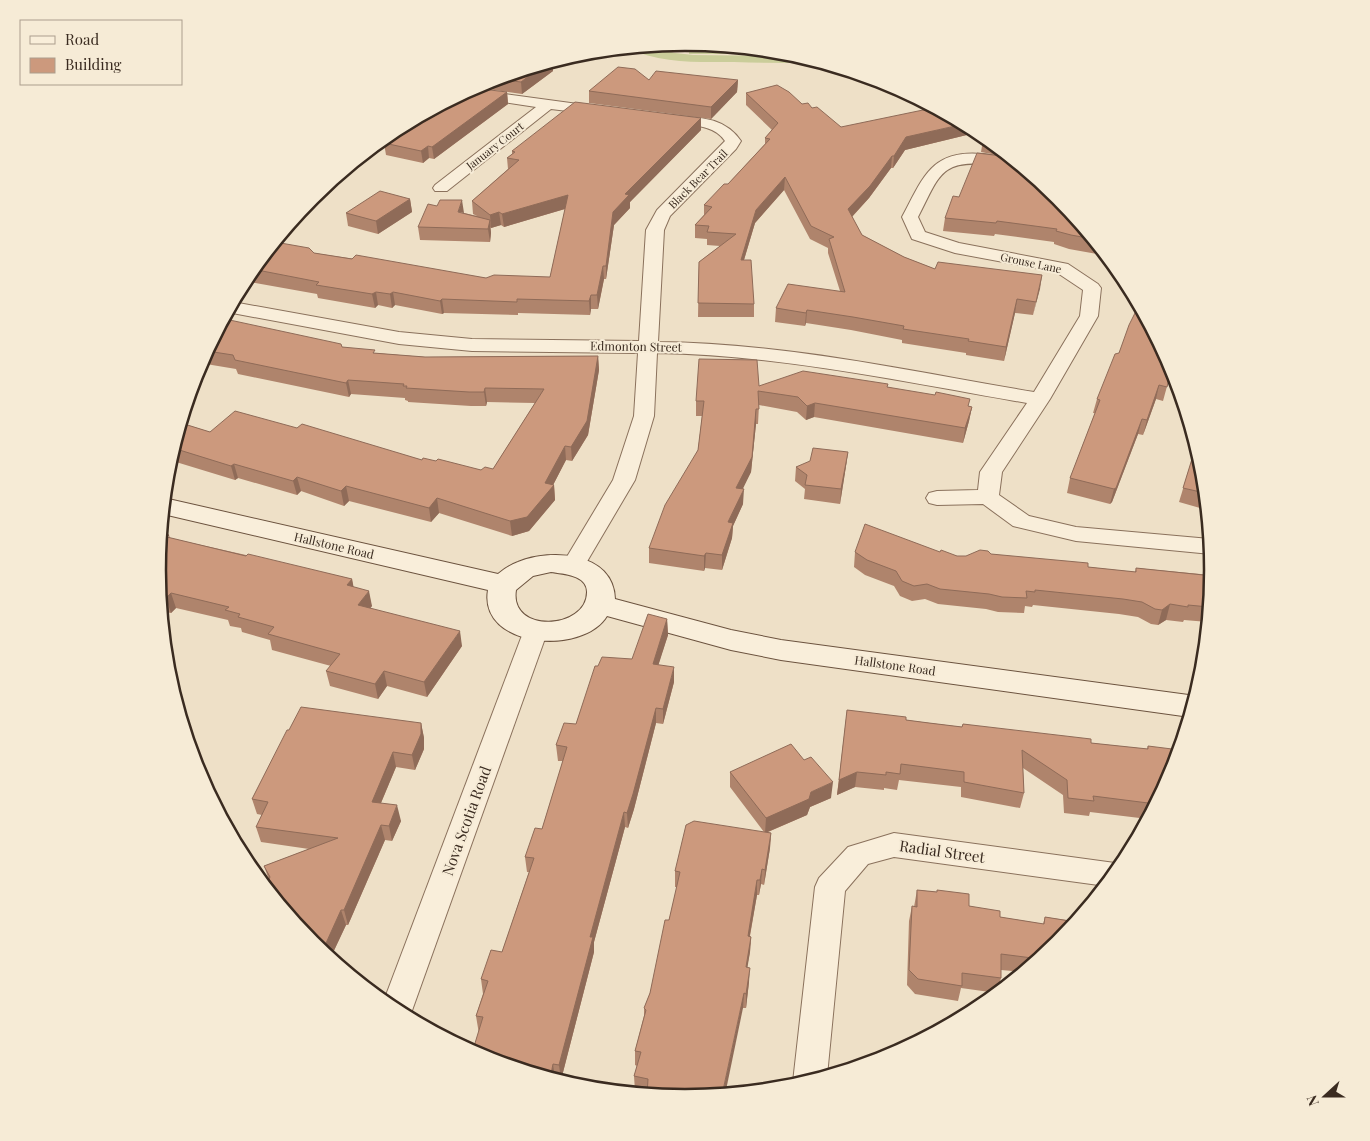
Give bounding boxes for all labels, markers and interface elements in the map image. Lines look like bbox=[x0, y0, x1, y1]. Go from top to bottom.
legend bbox=[20, 20, 182, 85]
text: Road bbox=[65, 29, 99, 49]
text: Building bbox=[65, 54, 122, 74]
street label: January Court bbox=[462, 118, 527, 173]
street label: Black Bear Trail bbox=[665, 146, 731, 212]
street label: Grouse Lane bbox=[999, 249, 1063, 276]
street label: Edmonton Street bbox=[590, 337, 683, 355]
street label: Hallstone Road bbox=[293, 528, 376, 562]
street label: Hallstone Road bbox=[854, 651, 937, 679]
street label: Nova Scotia Road bbox=[437, 763, 495, 878]
street label: Radial Street bbox=[898, 835, 987, 867]
north arrow bbox=[1300, 1071, 1350, 1121]
text: N bbox=[1302, 1093, 1323, 1109]

